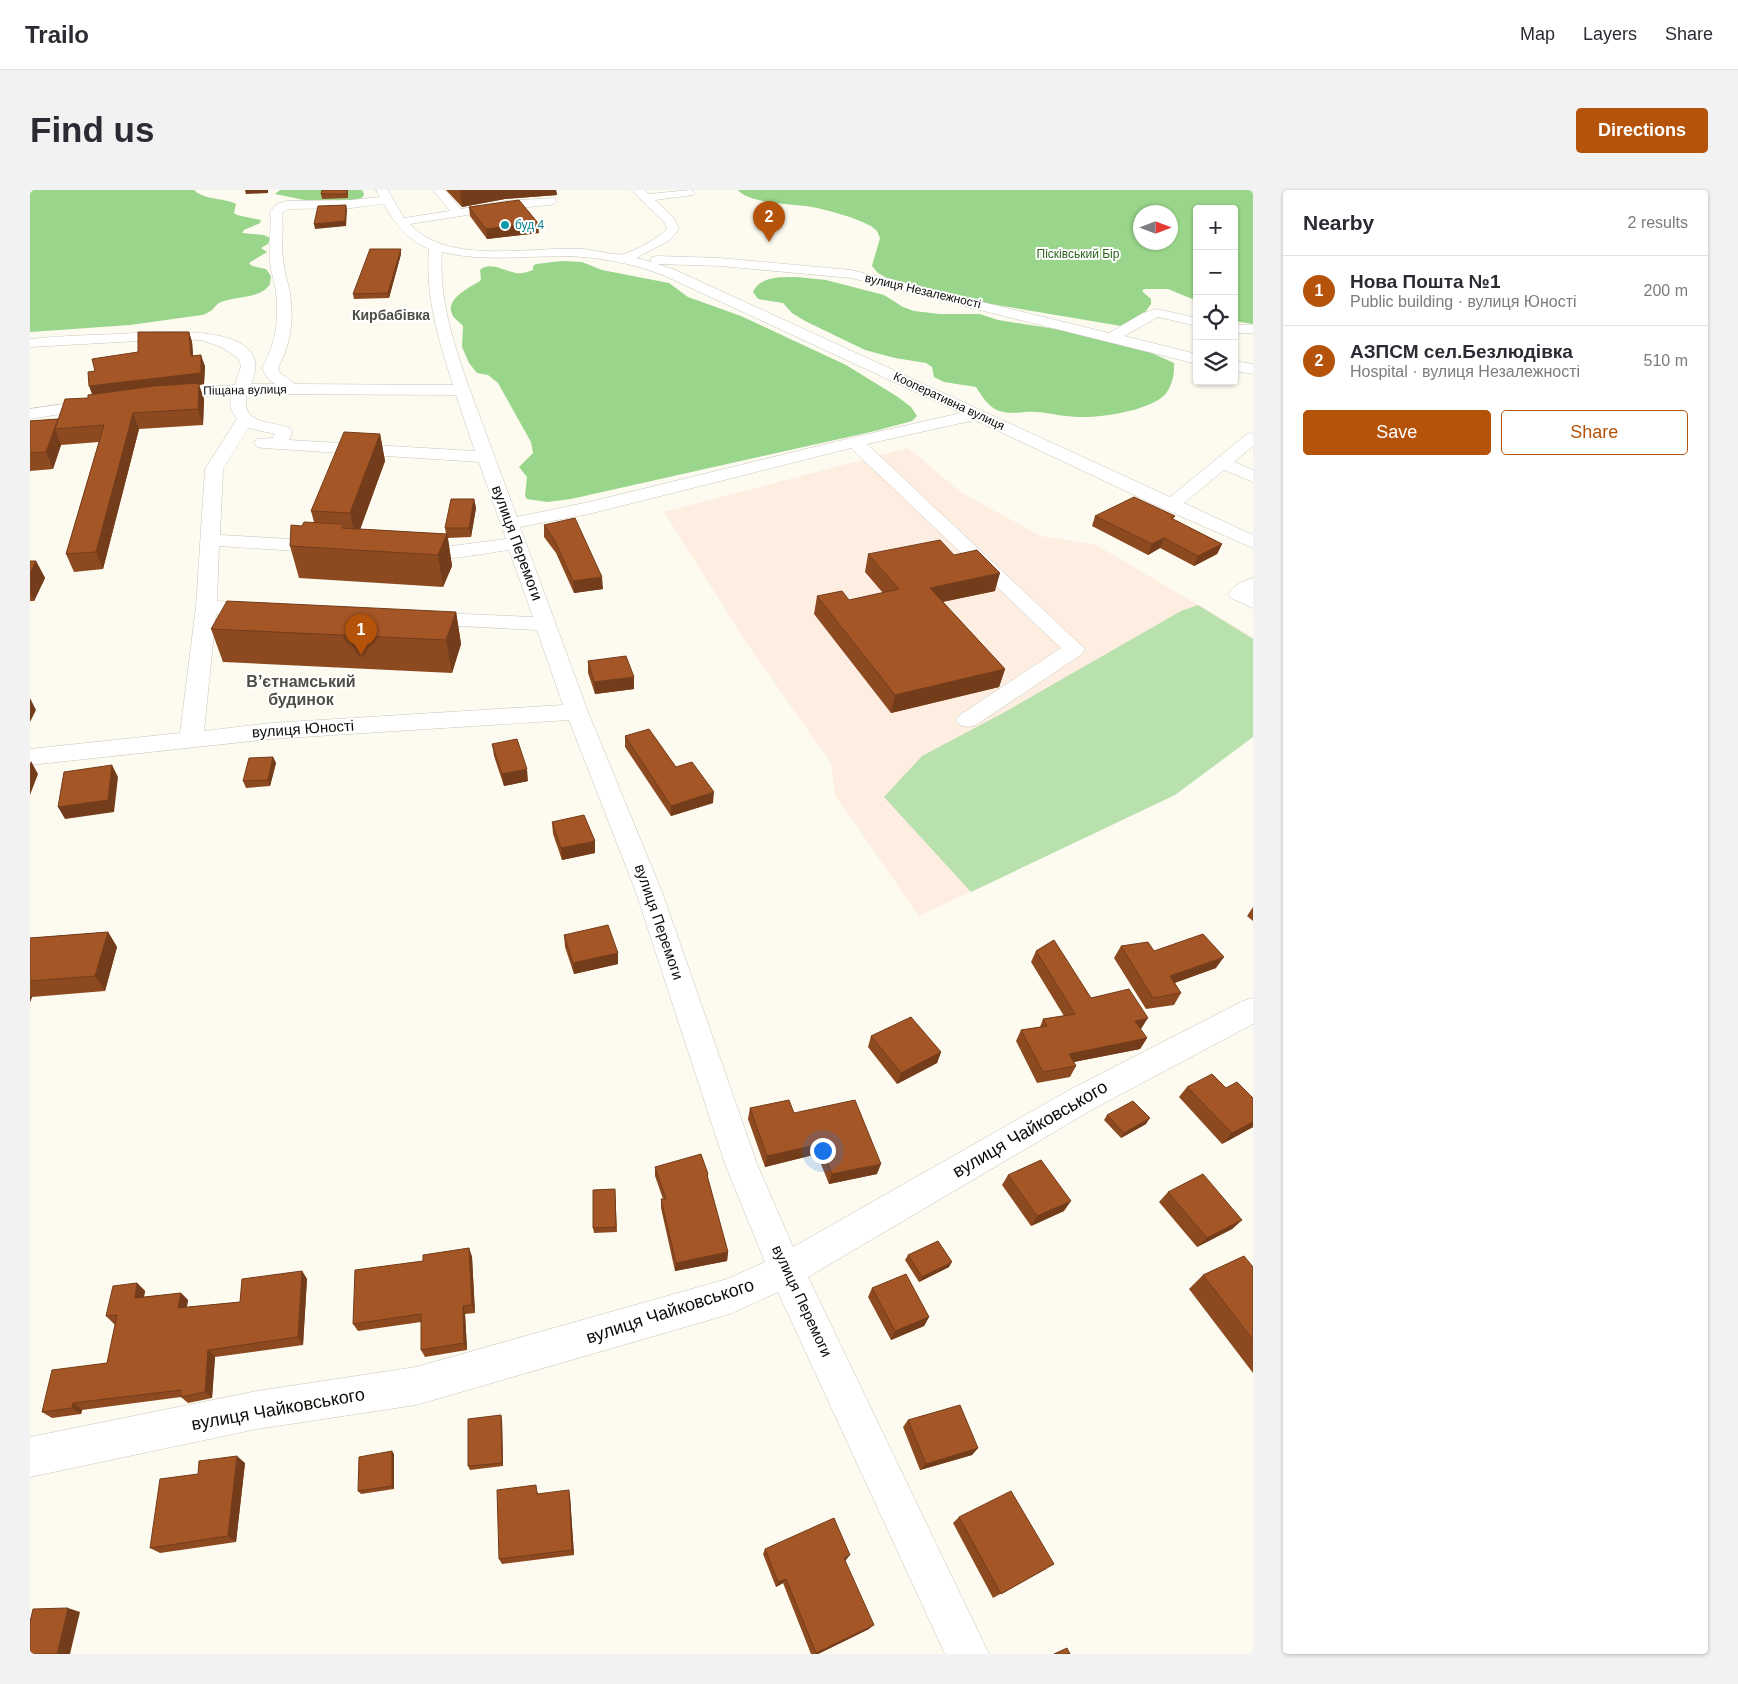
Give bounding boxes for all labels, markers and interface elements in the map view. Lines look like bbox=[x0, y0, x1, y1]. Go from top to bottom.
text: Trailo bbox=[25, 21, 89, 48]
text: Map bbox=[1520, 24, 1555, 44]
text: Layers bbox=[1583, 24, 1637, 44]
text: Share bbox=[1665, 24, 1713, 44]
button: Directions bbox=[1576, 108, 1708, 153]
text: Find us bbox=[30, 110, 154, 149]
pin: 2 bbox=[753, 201, 785, 242]
north arrow bbox=[1133, 205, 1178, 250]
map controls bbox=[1193, 205, 1238, 385]
button: + bbox=[1193, 205, 1238, 250]
text: Nearby bbox=[1303, 211, 1374, 234]
text: 2 results bbox=[1628, 214, 1688, 231]
place label: буд 4 bbox=[515, 218, 545, 232]
marker: буд 4 bbox=[499, 219, 511, 231]
park label: Пісківський Бір bbox=[1037, 247, 1120, 261]
button: − bbox=[1193, 250, 1238, 295]
street label: вулиця Незалежності bbox=[864, 271, 982, 311]
text: Нова Пошта №1 bbox=[1350, 271, 1501, 292]
text: 1 bbox=[1315, 282, 1323, 299]
text: 200 m bbox=[1644, 282, 1688, 299]
text: Public building · вулиця Юності bbox=[1350, 293, 1577, 310]
button: locate bbox=[1193, 295, 1238, 340]
district label: Кирбабівка bbox=[352, 307, 430, 323]
button: layers bbox=[1193, 340, 1238, 385]
text: АЗПСМ сел.Безлюдівка bbox=[1350, 341, 1573, 362]
text: 2 bbox=[1315, 352, 1323, 369]
text: 510 m bbox=[1644, 352, 1688, 369]
text: Hospital · вулиця Незалежності bbox=[1350, 363, 1580, 380]
street label: Кооперативна вулиця bbox=[891, 369, 1007, 433]
street label: Піщана вулиця bbox=[203, 382, 287, 398]
button: Save bbox=[1303, 410, 1491, 455]
button: Share bbox=[1501, 410, 1688, 455]
street label: вулиця Перемоги bbox=[489, 483, 546, 603]
pin: 1 bbox=[345, 614, 377, 655]
district label: В’єтнамський будинок bbox=[246, 673, 356, 708]
street label: вулиця Юності bbox=[251, 716, 355, 741]
street label: вулиця Перемоги bbox=[632, 862, 687, 982]
street label: вулиця Чайковського bbox=[949, 1076, 1111, 1182]
your location bbox=[810, 1138, 836, 1164]
street label: вулиця Перемоги bbox=[769, 1242, 836, 1359]
street label: вулиця Чайковського bbox=[583, 1274, 757, 1348]
street label: вулиця Чайковського bbox=[190, 1384, 366, 1434]

